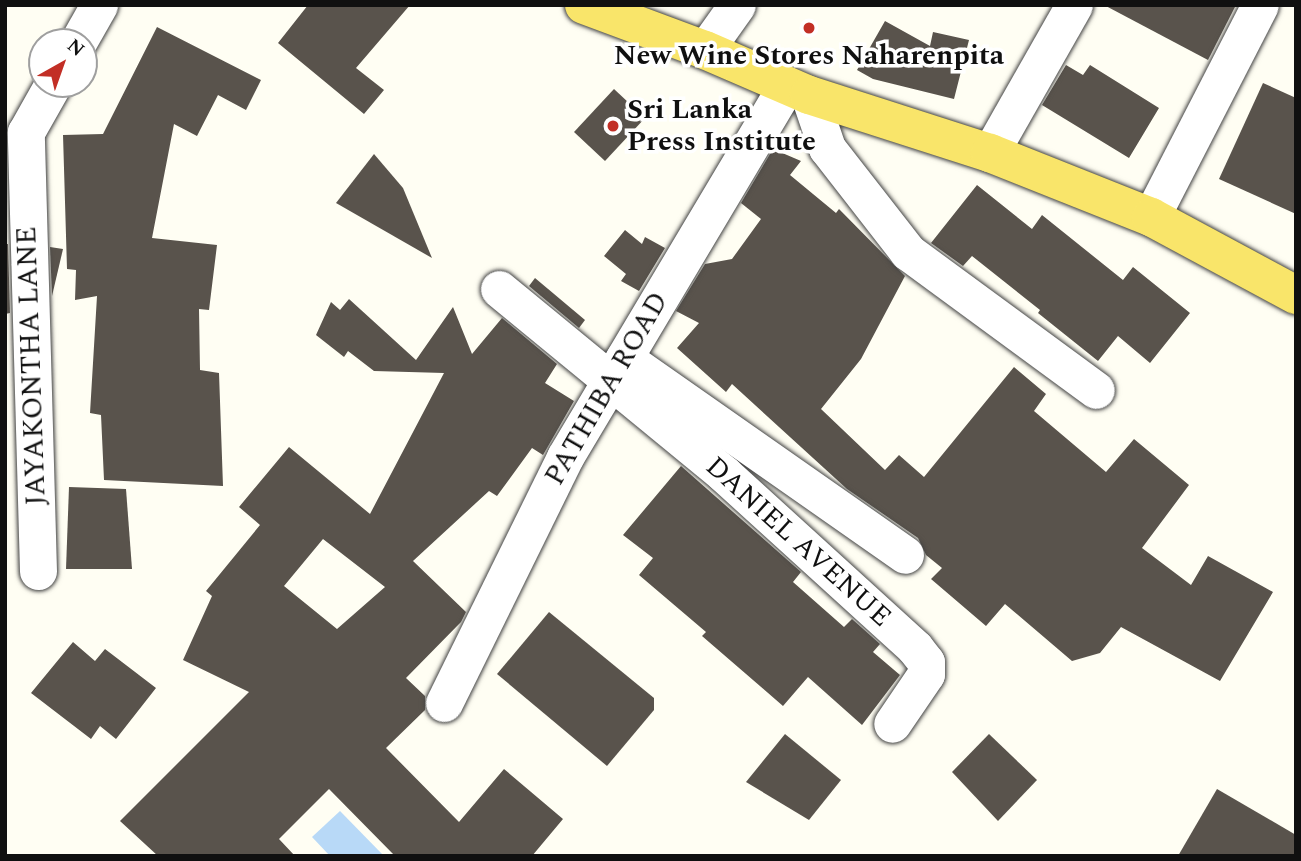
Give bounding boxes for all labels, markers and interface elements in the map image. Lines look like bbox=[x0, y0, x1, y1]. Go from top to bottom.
marker: New Wine Stores Naharenpita bbox=[801, 20, 817, 36]
north arrow bbox=[28, 28, 98, 98]
text: N bbox=[60, 32, 91, 64]
place label: New Wine Stores Naharenpita bbox=[614, 39, 1004, 73]
place label: Sri Lanka Press Institute bbox=[627, 93, 816, 159]
marker: Sri Lanka Press Institute bbox=[605, 118, 621, 134]
street label: JAYAKONTHA LANE bbox=[10, 226, 54, 506]
street label: PATHIBA ROAD bbox=[538, 287, 676, 491]
street label: DANIEL AVENUE bbox=[698, 450, 898, 634]

